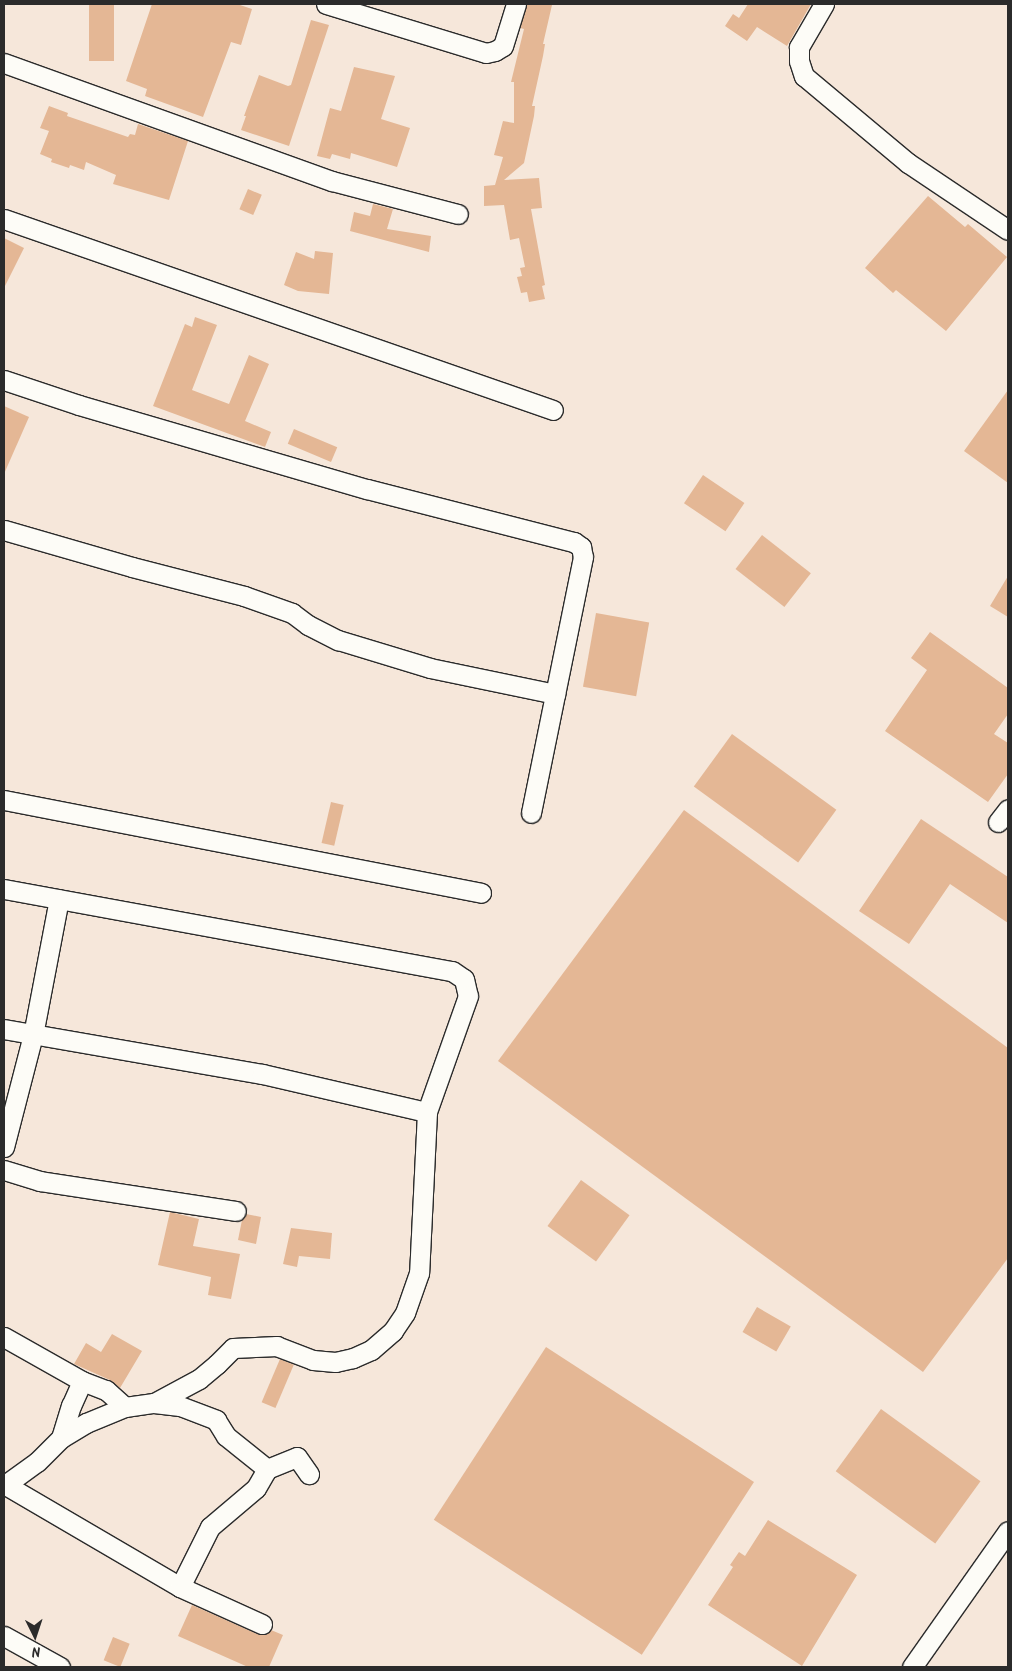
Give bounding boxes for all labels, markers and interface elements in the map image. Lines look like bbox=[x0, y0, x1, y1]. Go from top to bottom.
north arrow bbox=[10, 1611, 60, 1661]
text: N bbox=[31, 1640, 41, 1662]

